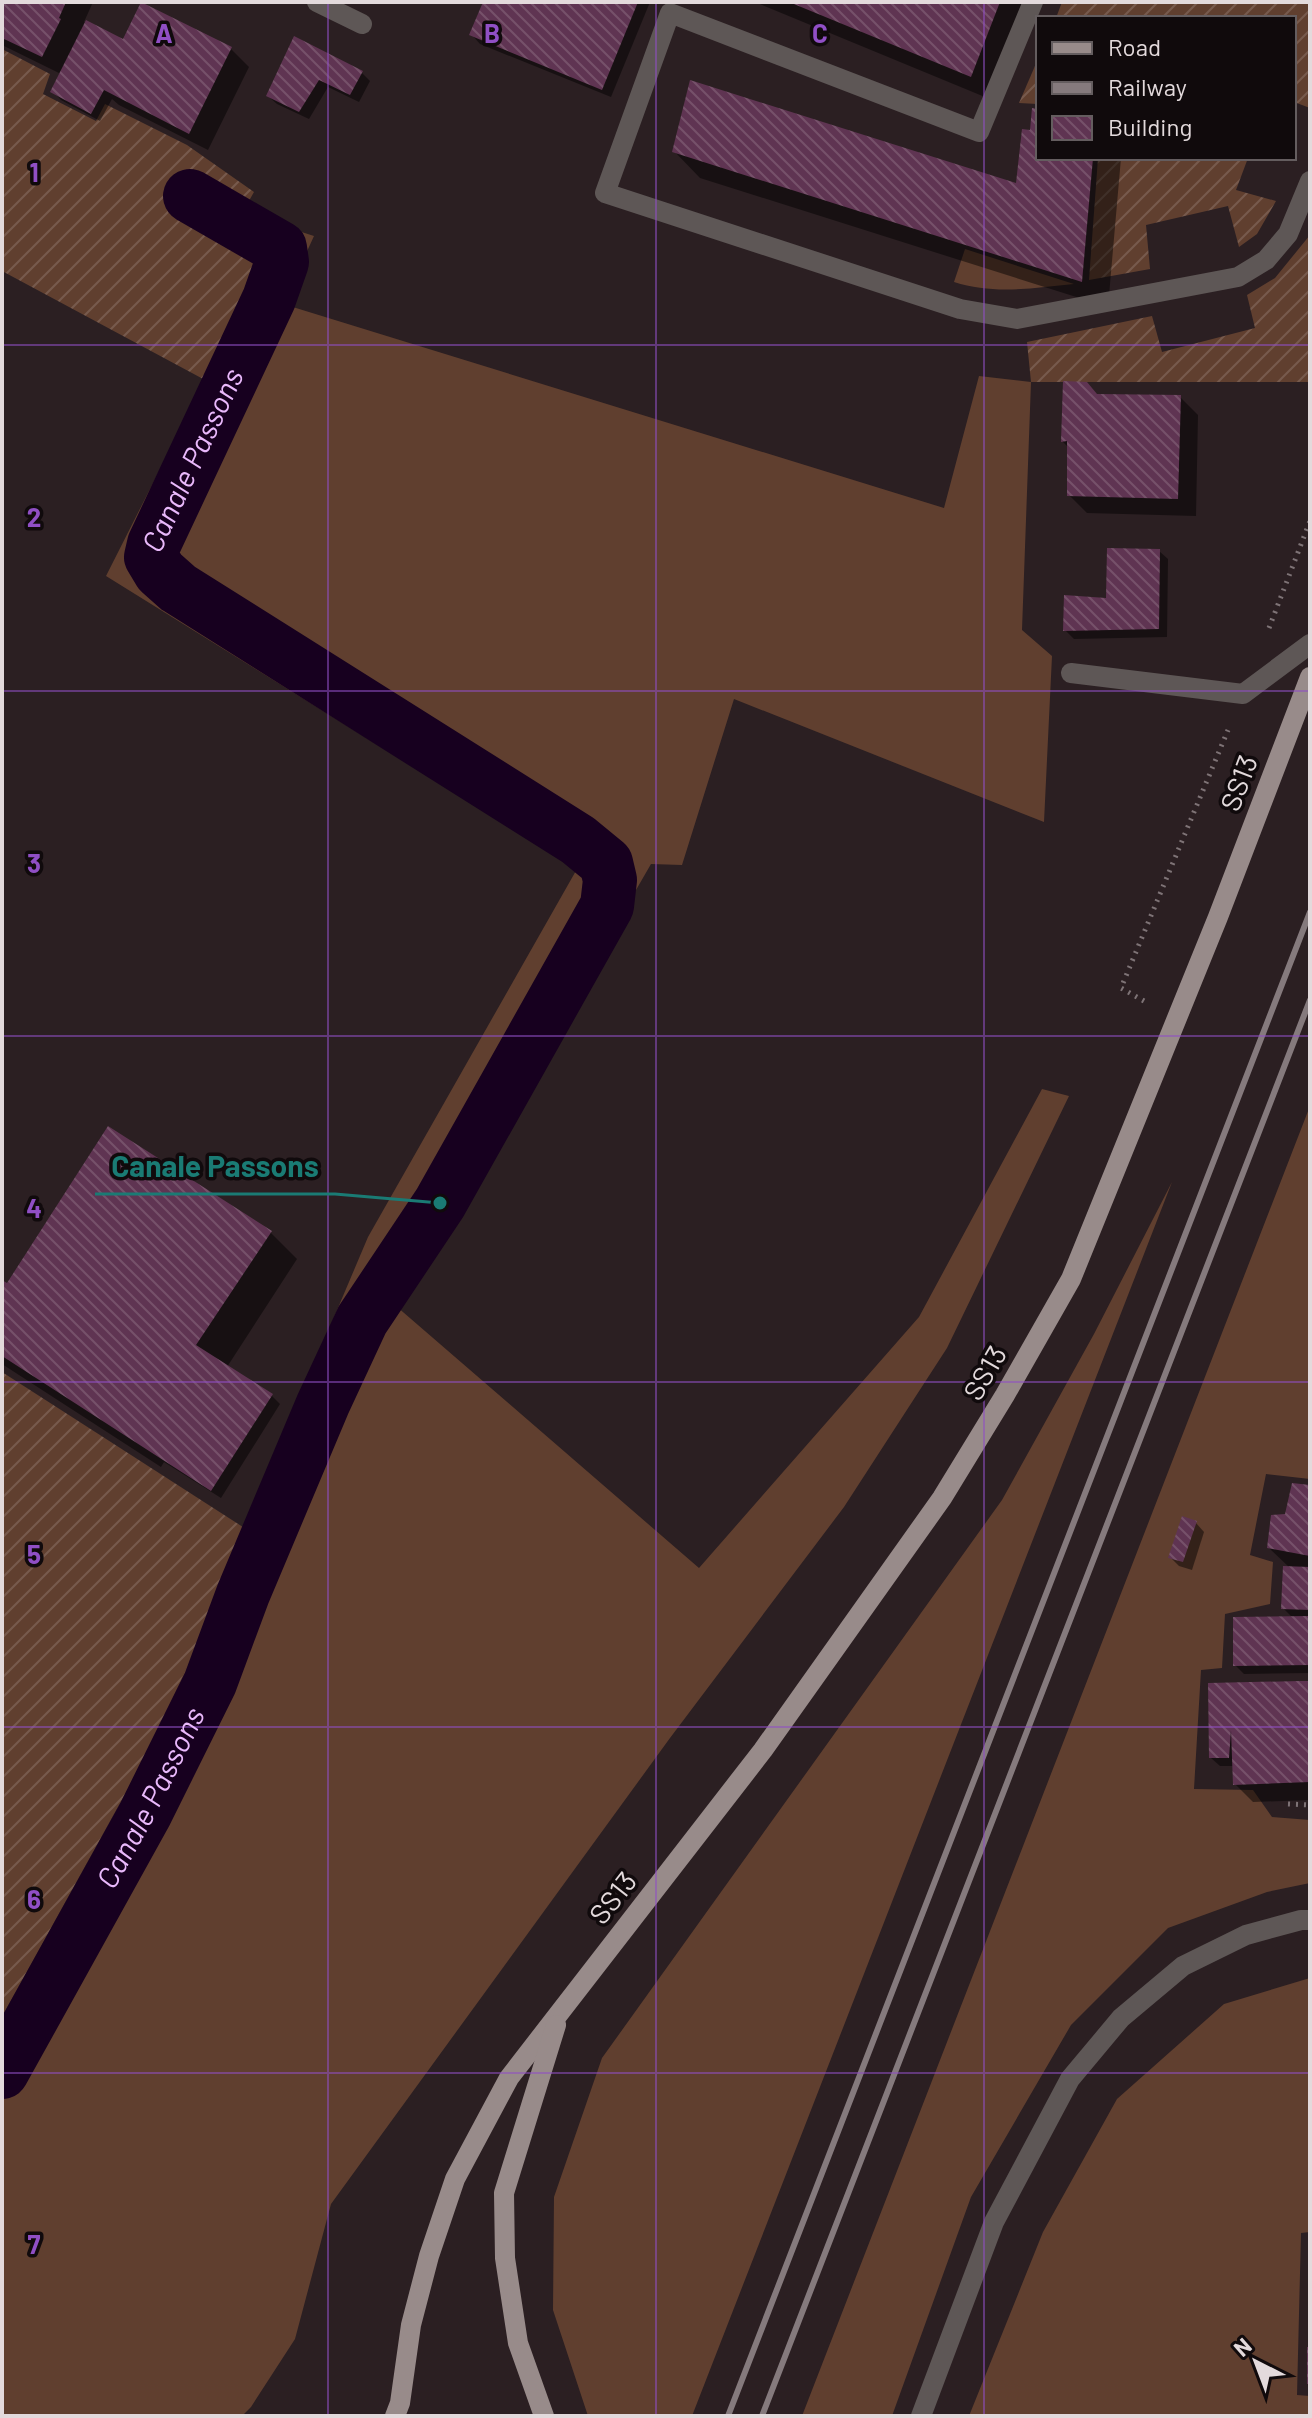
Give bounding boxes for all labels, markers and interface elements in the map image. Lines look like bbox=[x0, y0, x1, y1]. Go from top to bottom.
legend bbox=[1036, 16, 1296, 160]
text: A bbox=[155, 17, 173, 48]
text: B bbox=[484, 17, 500, 48]
text: C bbox=[812, 17, 828, 48]
text: Road bbox=[1108, 32, 1161, 61]
text: Railway bbox=[1108, 72, 1187, 101]
text: Building bbox=[1108, 112, 1192, 141]
text: 1 bbox=[29, 156, 39, 187]
water label: Canale Passons bbox=[133, 362, 250, 557]
text: 2 bbox=[27, 501, 41, 532]
street label: SS13 bbox=[1212, 750, 1264, 815]
text: 3 bbox=[27, 847, 41, 878]
callout: Canale Passons bbox=[95, 1140, 335, 1194]
text: Canale Passons bbox=[111, 1147, 319, 1183]
text: 4 bbox=[26, 1192, 42, 1223]
street label: SS13 bbox=[955, 1339, 1013, 1406]
text: 5 bbox=[27, 1538, 41, 1569]
water label: Canale Passons bbox=[88, 1701, 211, 1894]
street label: SS13 bbox=[581, 1864, 643, 1930]
text: 6 bbox=[27, 1883, 41, 1914]
text: 7 bbox=[28, 2228, 41, 2259]
north arrow bbox=[1216, 2322, 1296, 2402]
text: N bbox=[1228, 2332, 1256, 2361]

